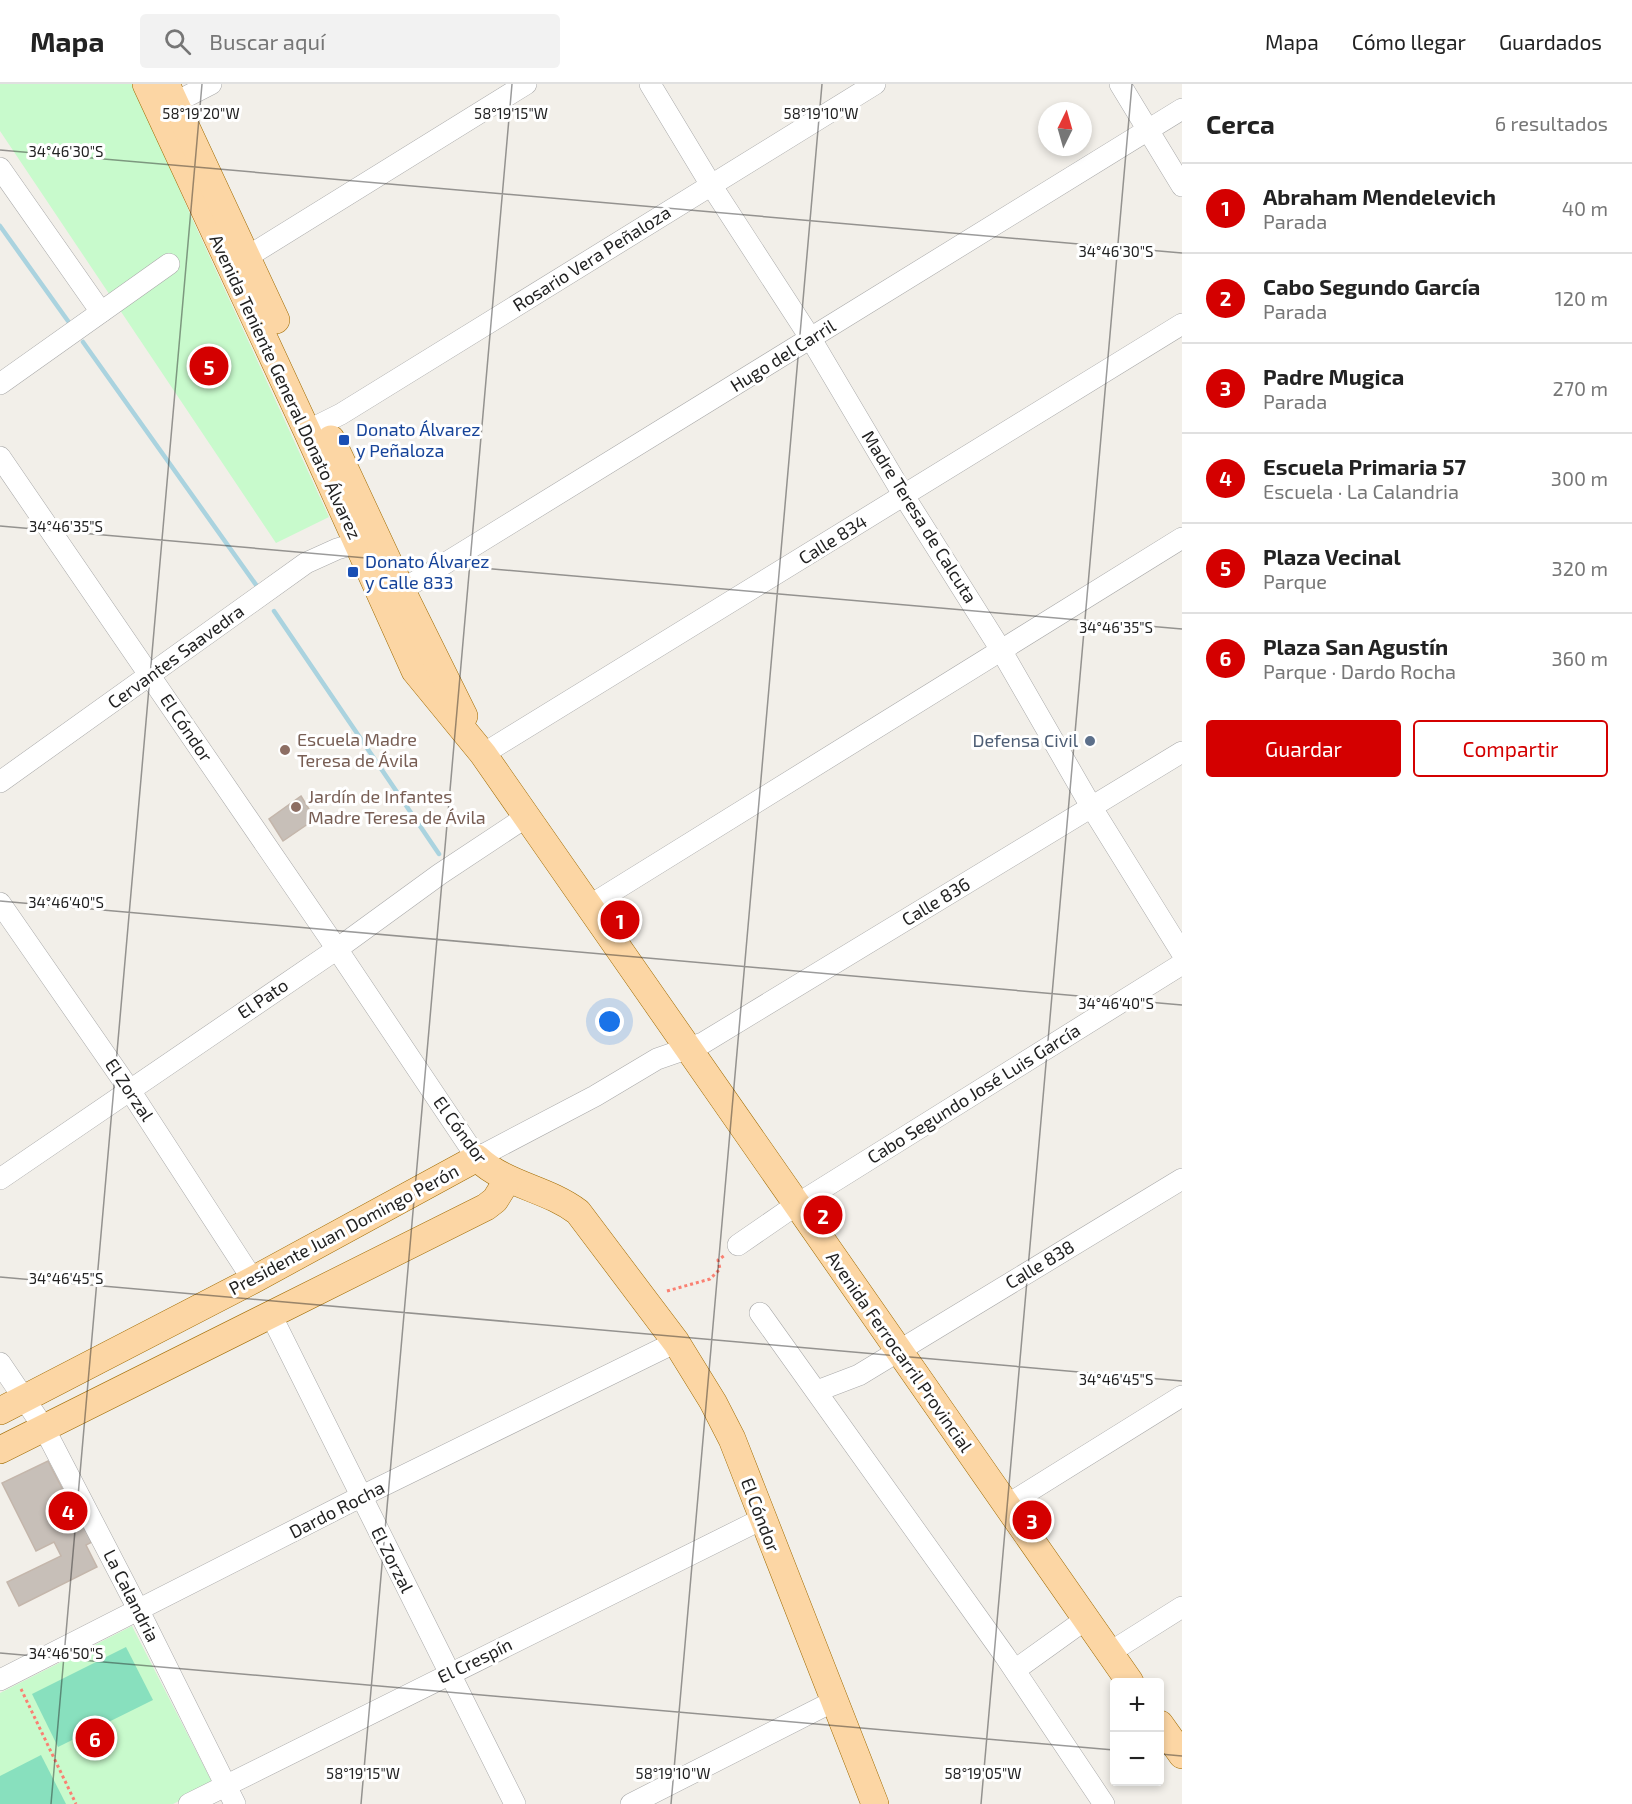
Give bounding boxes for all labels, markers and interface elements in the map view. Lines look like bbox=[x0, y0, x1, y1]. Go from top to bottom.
search box bbox=[140, 14, 560, 68]
text: Mapa bbox=[30, 24, 104, 58]
icon: search bbox=[161, 25, 194, 58]
text: Buscar aquí bbox=[209, 28, 325, 54]
text: Mapa bbox=[1265, 29, 1319, 54]
text: Cómo llegar bbox=[1352, 29, 1466, 54]
text: Guardados bbox=[1499, 29, 1602, 54]
north arrow bbox=[1038, 102, 1092, 156]
text: 58°19'20"W bbox=[162, 104, 240, 122]
text: 58°19'15"W bbox=[474, 104, 548, 122]
text: 58°19'10"W bbox=[784, 104, 858, 122]
text: Cerca bbox=[1206, 108, 1275, 139]
text: 6 resultados bbox=[1495, 111, 1608, 135]
text: 34°46'30"S bbox=[28, 142, 104, 160]
text: Abraham Mendelevich bbox=[1263, 183, 1496, 209]
text: 1 bbox=[1221, 196, 1230, 220]
text: 40 m bbox=[1562, 196, 1608, 220]
street label: Rosario Vera Peñaloza bbox=[508, 201, 674, 316]
text: Parada bbox=[1263, 209, 1327, 233]
street label: Avenida Teniente General Donato Álvarez bbox=[205, 231, 366, 543]
text: 34°46'30"S bbox=[1078, 242, 1154, 260]
text: Cabo Segundo García bbox=[1263, 273, 1480, 299]
text: 2 bbox=[1220, 286, 1231, 310]
text: 120 m bbox=[1555, 286, 1608, 310]
text: Parada bbox=[1263, 299, 1327, 323]
street label: Hugo del Carril bbox=[726, 314, 840, 396]
pin: 5 bbox=[190, 344, 228, 388]
text: Padre Mugica bbox=[1263, 363, 1404, 389]
text: 3 bbox=[1220, 376, 1231, 400]
text: 270 m bbox=[1552, 376, 1608, 400]
text: Parada bbox=[1263, 389, 1327, 413]
place label: Donato Álvarez y Peñaloza bbox=[356, 418, 481, 461]
street label: Madre Teresa de Calcuta bbox=[858, 426, 982, 607]
marker: Donato Álvarez y Peñaloza bbox=[337, 433, 351, 447]
text: Escuela Primaria 57 bbox=[1263, 453, 1466, 479]
text: 4 bbox=[1219, 466, 1232, 490]
text: 300 m bbox=[1551, 466, 1608, 490]
text: Escuela · La Calandria bbox=[1263, 479, 1459, 503]
street label: Calle 834 bbox=[794, 510, 871, 569]
text: 34°46'35"S bbox=[29, 517, 103, 535]
text: Plaza Vecinal bbox=[1263, 543, 1401, 569]
place label: Donato Álvarez y Calle 833 bbox=[365, 550, 490, 593]
text: 5 bbox=[1220, 556, 1231, 580]
text: 320 m bbox=[1552, 556, 1608, 580]
marker: Donato Álvarez y Calle 833 bbox=[346, 565, 360, 579]
text: Parque bbox=[1263, 569, 1327, 593]
street label: Cervantes Saavedra bbox=[103, 599, 248, 713]
text: 34°46'35"S bbox=[1079, 618, 1153, 636]
text: Plaza San Agustín bbox=[1263, 633, 1448, 659]
text: 6 bbox=[1220, 646, 1231, 670]
text: 360 m bbox=[1551, 646, 1608, 670]
text: Parque · Dardo Rocha bbox=[1263, 659, 1456, 683]
street label: El Cóndor bbox=[156, 689, 218, 766]
button: Guardar bbox=[1206, 720, 1401, 777]
button: Compartir bbox=[1413, 720, 1608, 777]
place label: Escuela Madre Teresa de Ávila bbox=[297, 728, 418, 771]
place label: Defensa Civil bbox=[972, 729, 1079, 751]
marker: Defensa Civil bbox=[1083, 734, 1097, 748]
marker: Escuela Madre Teresa de Ávila bbox=[278, 743, 292, 757]
place label: Jardín de Infantes Madre Teresa de Ávila bbox=[308, 785, 486, 828]
marker: Jardín de Infantes Madre Teresa de Ávila bbox=[289, 800, 303, 814]
street label: Calle 836 bbox=[897, 872, 974, 930]
text: 34°46'40"S bbox=[28, 893, 104, 911]
pin: 1 bbox=[600, 898, 640, 942]
street label: El Pato bbox=[233, 973, 292, 1023]
text: 34°46'40"S bbox=[1078, 994, 1154, 1012]
your location bbox=[595, 1007, 624, 1036]
street label: Cabo Segundo José Luis García bbox=[863, 1018, 1084, 1168]
street label: El Zorzal bbox=[101, 1054, 159, 1126]
street label: El Cóndor bbox=[429, 1092, 493, 1167]
street label: Presidente Juan Domingo Perón bbox=[225, 1159, 462, 1299]
pin: 2 bbox=[804, 1192, 842, 1238]
street label: Calle 838 bbox=[1001, 1235, 1078, 1293]
street label: Avenida Ferrocarril Provincial bbox=[822, 1247, 978, 1456]
text: 34°46'45"S bbox=[29, 1269, 103, 1287]
text: 34°46'45"S bbox=[1079, 1370, 1153, 1388]
street label: El Cóndor bbox=[737, 1474, 785, 1555]
street label: Dardo Rocha bbox=[285, 1476, 388, 1542]
pin: 4 bbox=[48, 1488, 88, 1534]
pin: 3 bbox=[1012, 1498, 1052, 1542]
street label: El Zorzal bbox=[367, 1523, 419, 1597]
street label: La Calandria bbox=[99, 1546, 165, 1645]
street label: El Crespín bbox=[434, 1633, 516, 1688]
text: 34°46'50"S bbox=[29, 1644, 103, 1662]
map controls bbox=[1110, 1678, 1164, 1786]
button: + bbox=[1110, 1678, 1164, 1732]
pin: 6 bbox=[76, 1716, 115, 1760]
button: − bbox=[1110, 1732, 1164, 1786]
text: 58°19'15"W bbox=[326, 1764, 400, 1782]
text: 58°19'10"W bbox=[636, 1764, 710, 1782]
text: 58°19'05"W bbox=[945, 1764, 1021, 1782]

